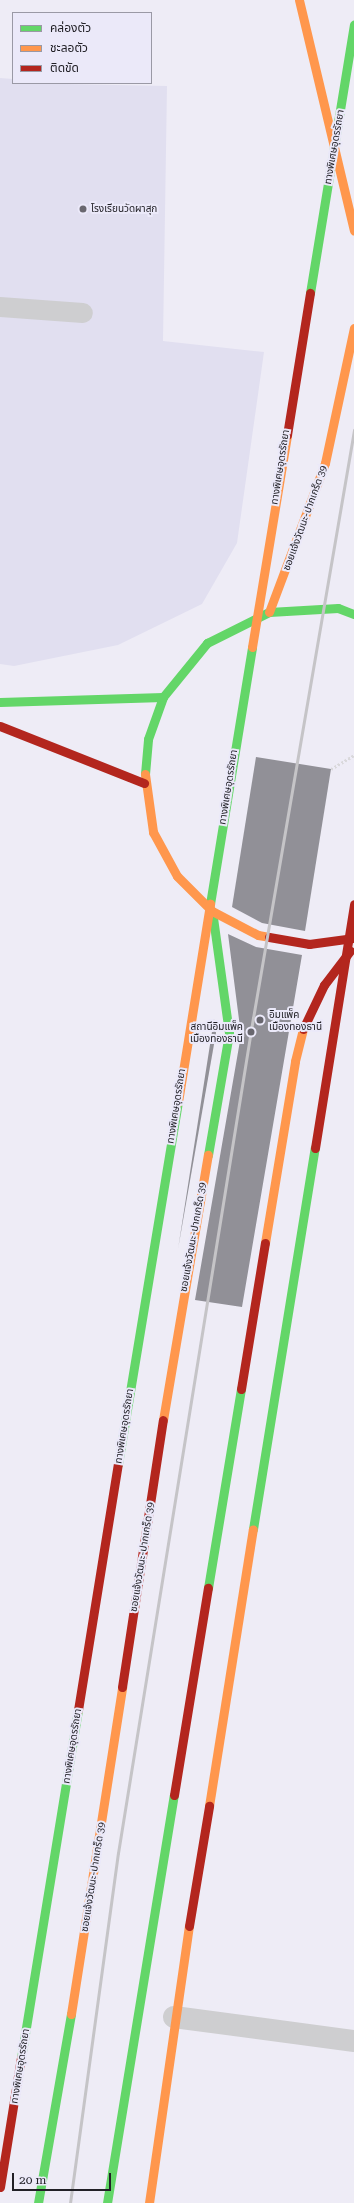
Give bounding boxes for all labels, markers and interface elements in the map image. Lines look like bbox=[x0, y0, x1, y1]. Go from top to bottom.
legend bbox=[12, 12, 152, 84]
text: คล่องตัว bbox=[50, 21, 91, 35]
text: ชะลอตัว bbox=[50, 41, 88, 55]
text: ติดขัด bbox=[50, 61, 79, 75]
street label: ทางพิเศษอุดรรัถยา bbox=[322, 109, 346, 185]
place label: โรงเรียนวัดผาสุก bbox=[91, 203, 157, 215]
marker: โรงเรียนวัดผาสุก bbox=[78, 204, 88, 214]
street label: ทางพิเศษอุดรรัถยา bbox=[268, 429, 292, 505]
street label: ซอยแจ้งวัฒนะ-ปากเกร็ด 39 bbox=[280, 464, 330, 572]
street label: ทางพิเศษอุดรรัถยา bbox=[216, 749, 240, 825]
place label: อิมแพ็ค เมืองทองธานี bbox=[269, 1008, 322, 1032]
marker: อิมแพ็ค เมืองทองธานี bbox=[254, 1014, 266, 1026]
place label: สถานีอิมแพ็ค เมืองทองธานี bbox=[190, 1020, 243, 1044]
marker: สถานีอิมแพ็ค เมืองทองธานี bbox=[246, 1027, 256, 1037]
street label: ทางพิเศษอุดรรัถยา bbox=[164, 1068, 188, 1144]
street label: ซอยแจ้งวัฒนะ-ปากเกร็ด 39 bbox=[177, 1181, 209, 1293]
street label: ทางพิเศษอุดรรัถยา bbox=[112, 1388, 136, 1464]
street label: ซอยแจ้งวัฒนะ-ปากเกร็ด 39 bbox=[127, 1501, 157, 1613]
street label: ทางพิเศษอุดรรัถยา bbox=[60, 1708, 84, 1784]
street label: ซอยแจ้งวัฒนะ-ปากเกร็ด 39 bbox=[78, 1821, 108, 1933]
street label: ทางพิเศษอุดรรัถยา bbox=[8, 2028, 32, 2104]
scale bar bbox=[14, 2165, 113, 2191]
text: 20 m bbox=[19, 2173, 46, 2187]

